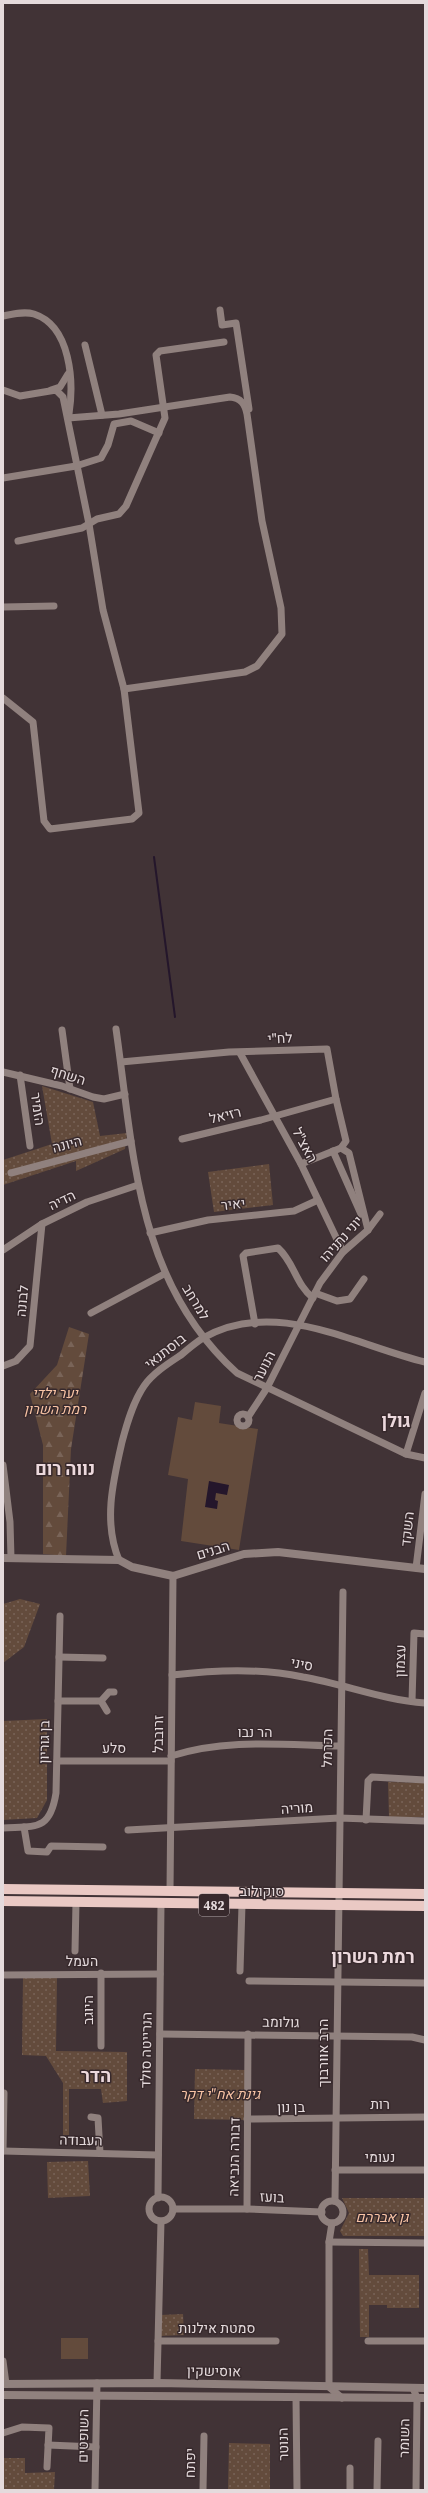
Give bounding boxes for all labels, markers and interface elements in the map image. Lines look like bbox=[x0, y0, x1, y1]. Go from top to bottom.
street label: לח"י bbox=[267, 1027, 293, 1049]
street label: השחף bbox=[48, 1060, 88, 1090]
street label: הזמיר bbox=[26, 1091, 50, 1127]
street label: רזיאל bbox=[207, 1102, 243, 1128]
street label: האצ"ל bbox=[287, 1124, 323, 1166]
street label: היונה bbox=[50, 1130, 84, 1158]
street label: הדיה bbox=[45, 1185, 79, 1215]
street label: יאיר bbox=[220, 1193, 246, 1215]
street label: יוני נתניהו bbox=[315, 1211, 367, 1267]
street label: למרחב bbox=[177, 1280, 215, 1324]
street label: לבונה bbox=[11, 1284, 33, 1318]
street label: בוסתנאי bbox=[140, 1328, 190, 1373]
street label: הנוער bbox=[248, 1347, 280, 1385]
park label: יער ילדי רמת השרון bbox=[24, 1383, 87, 1419]
district label: גולן bbox=[381, 1408, 411, 1433]
district label: נווה רום bbox=[35, 1456, 95, 1481]
street label: השקד bbox=[395, 1510, 419, 1548]
street label: הבנים bbox=[194, 1535, 232, 1565]
street label: עצמון bbox=[390, 1644, 410, 1678]
street label: סיני bbox=[289, 1652, 315, 1676]
street label: זרובבל bbox=[148, 1715, 168, 1753]
street label: בן גוריון bbox=[34, 1719, 54, 1764]
street label: הר נבו bbox=[238, 1722, 272, 1742]
street label: הכרמל bbox=[317, 1728, 337, 1768]
street label: סלע bbox=[102, 1738, 126, 1758]
street label: מוריה bbox=[280, 1797, 314, 1819]
street label: סוקולוב bbox=[240, 1881, 284, 1901]
road number: 482 bbox=[199, 1894, 229, 1916]
district label: רמת השרון bbox=[331, 1944, 415, 1969]
street label: העמל bbox=[66, 1951, 98, 1971]
street label: היוגב bbox=[78, 1995, 98, 2025]
street label: הנרייטה סולד bbox=[135, 2012, 157, 2088]
street label: גולומב bbox=[262, 2012, 300, 2032]
street label: הרב אוורבוך bbox=[313, 2019, 333, 2087]
district label: הדר bbox=[81, 2063, 111, 2088]
park label: גינת אח"י דקר bbox=[180, 2084, 262, 2104]
street label: רות bbox=[370, 2094, 390, 2114]
street label: בן נון bbox=[277, 2097, 306, 2117]
street label: דבורה הנביאה bbox=[223, 2117, 245, 2197]
street label: העבודה bbox=[59, 2130, 103, 2150]
street label: נעומי bbox=[365, 2147, 395, 2167]
street label: בועז bbox=[259, 2186, 285, 2208]
park label: גן אברהם bbox=[355, 2207, 410, 2227]
street label: סמטת אילנות bbox=[179, 2318, 255, 2338]
street label: אוסישקין bbox=[187, 2361, 241, 2381]
street label: השופטים bbox=[73, 2409, 93, 2463]
street label: השומר bbox=[394, 2418, 414, 2458]
street label: הנוטר bbox=[273, 2427, 293, 2461]
street label: יפתח bbox=[180, 2448, 200, 2478]

